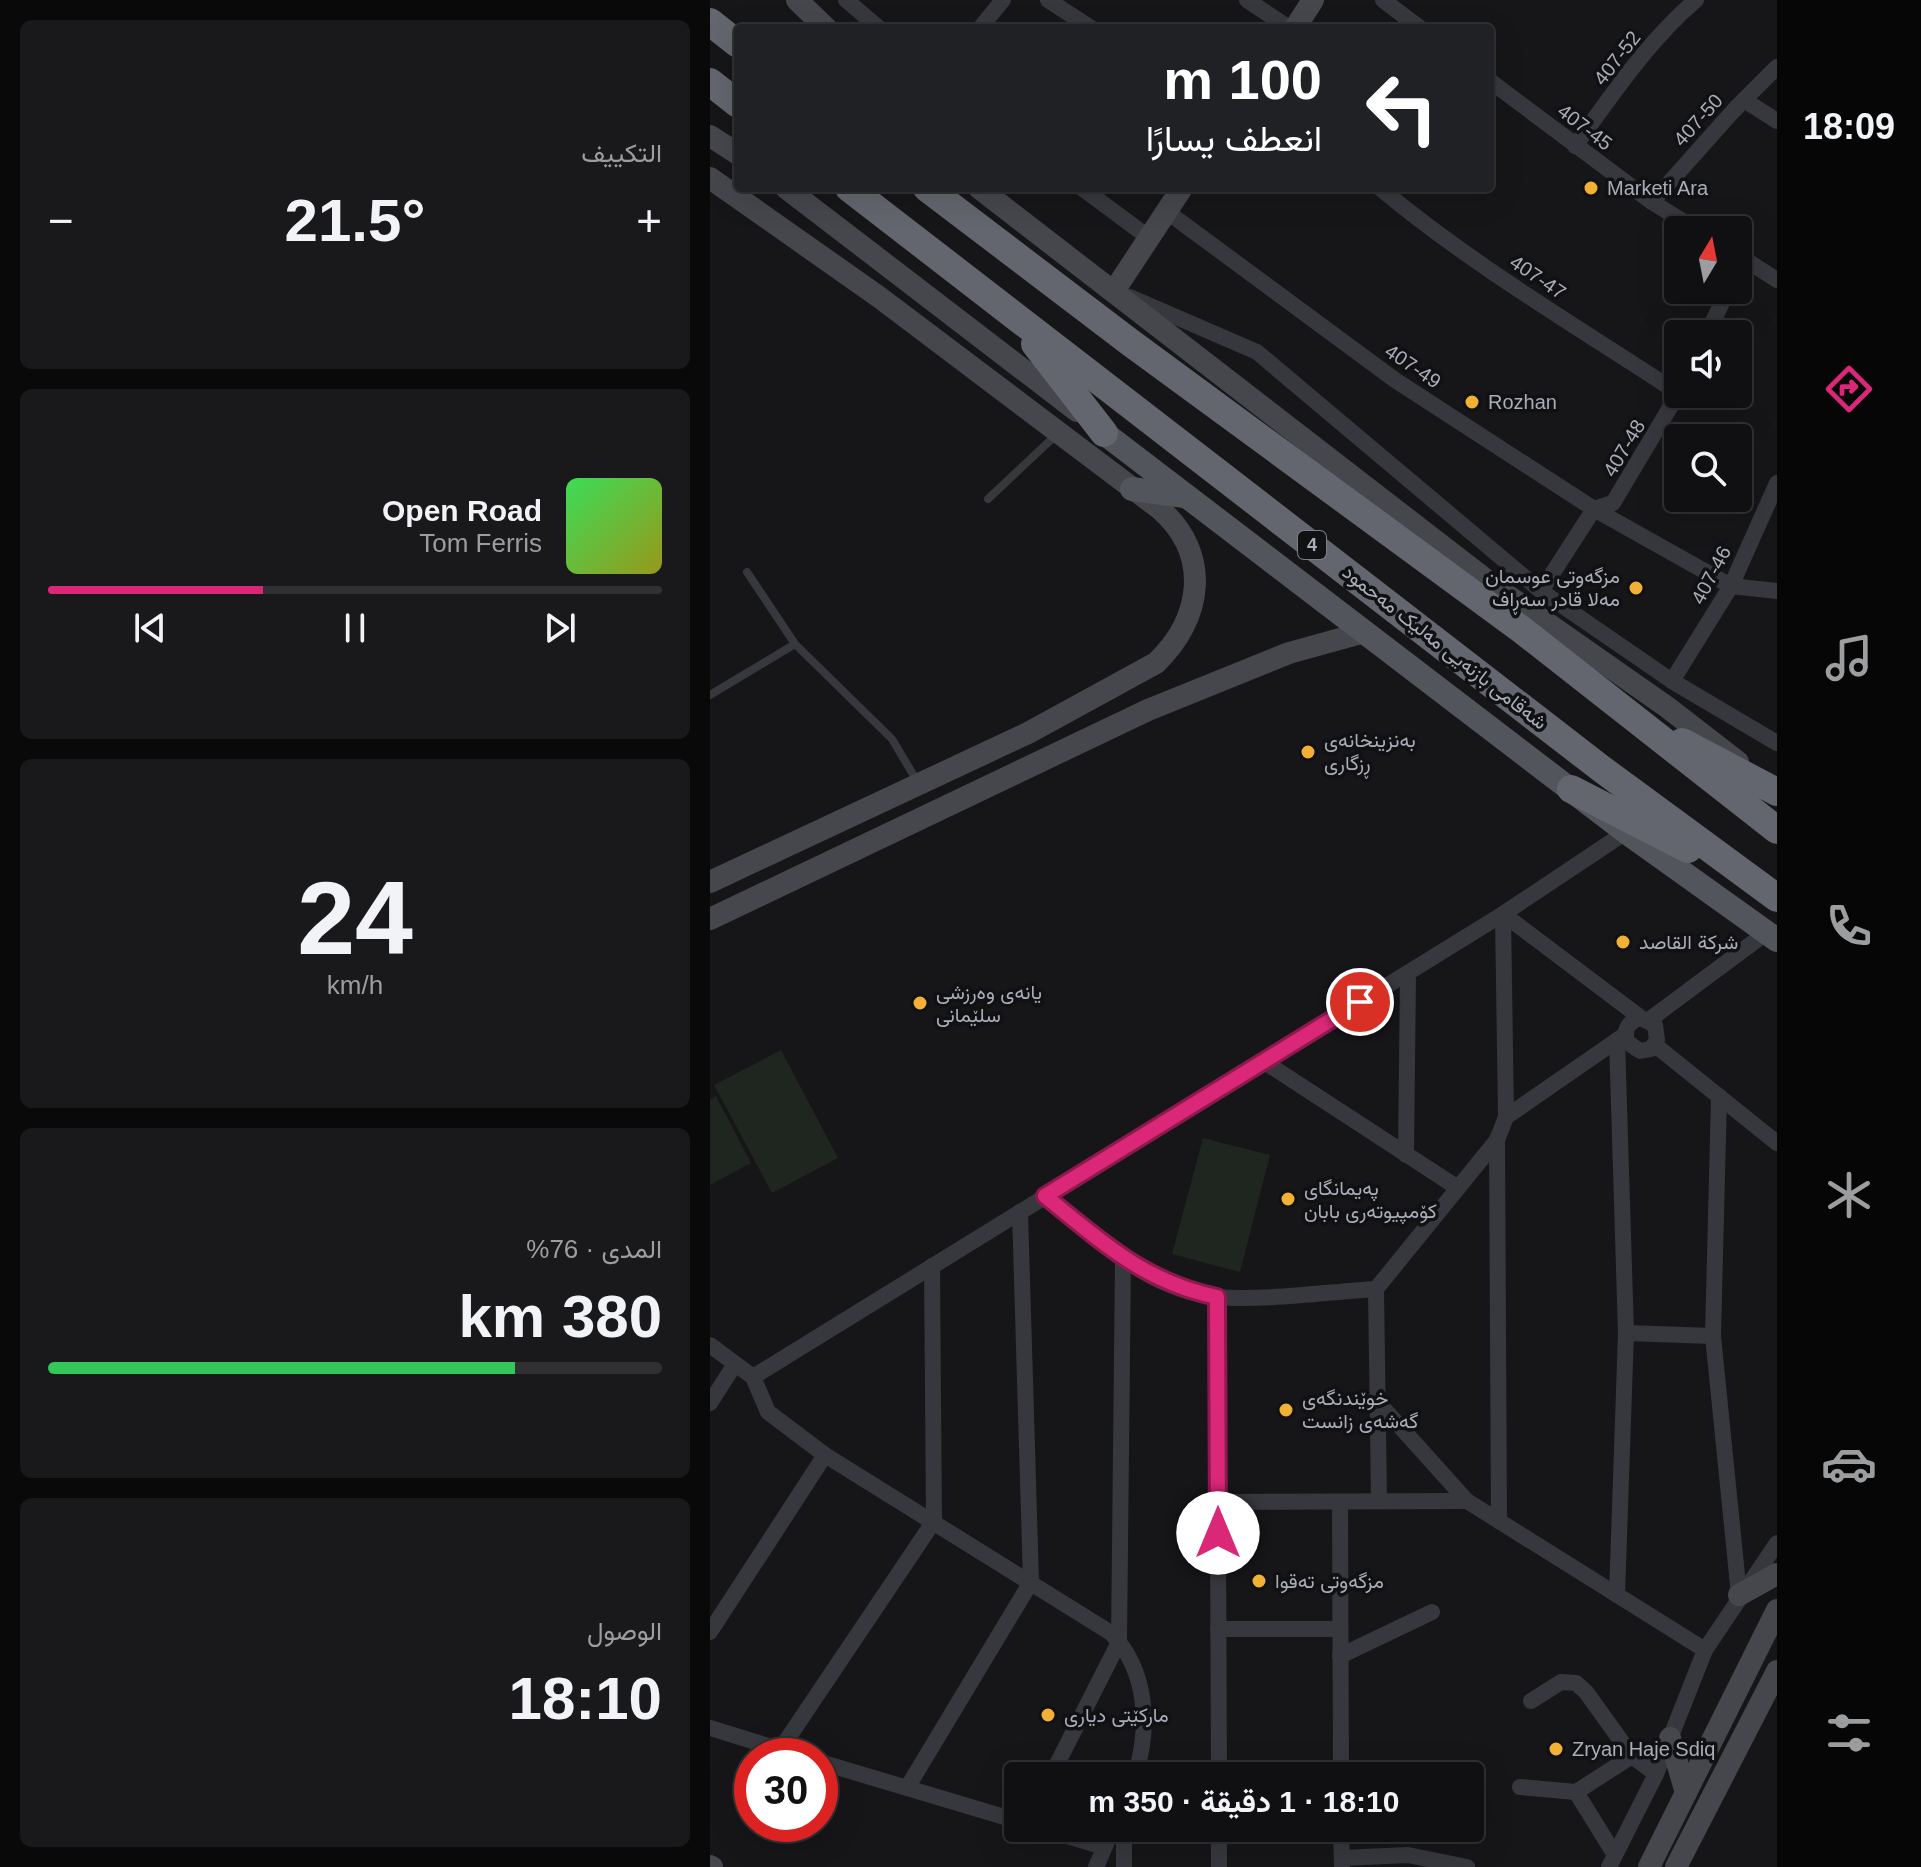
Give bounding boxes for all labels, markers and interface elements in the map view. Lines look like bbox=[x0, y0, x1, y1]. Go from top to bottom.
street label: 407-52 bbox=[1589, 27, 1645, 89]
text: 100 m bbox=[1163, 48, 1322, 111]
icon: left bbox=[1350, 56, 1454, 160]
street label: 407-50 bbox=[1669, 89, 1727, 151]
street label: 407-45 bbox=[1554, 99, 1616, 155]
text: 18:09 bbox=[1803, 106, 1895, 147]
text: انعطف يسارًا bbox=[1146, 118, 1322, 159]
text: التكييف bbox=[581, 138, 662, 168]
place label: Marketi Ara bbox=[1607, 177, 1709, 199]
marker: Marketi Ara bbox=[1582, 179, 1600, 197]
text: 21.5° bbox=[285, 187, 425, 254]
text: − bbox=[48, 196, 74, 245]
text: + bbox=[636, 196, 662, 245]
north arrow bbox=[1664, 216, 1752, 304]
map controls bbox=[1664, 216, 1752, 512]
street label: 407-47 bbox=[1506, 250, 1570, 304]
button: sound bbox=[1664, 320, 1752, 408]
street label: 407-49 bbox=[1381, 339, 1445, 393]
icon: directions bbox=[1821, 361, 1877, 417]
place label: Rozhan bbox=[1488, 391, 1557, 413]
marker: Rozhan bbox=[1463, 393, 1481, 411]
street label: 407-48 bbox=[1599, 416, 1649, 480]
button: search bbox=[1664, 424, 1752, 512]
text: Open Road bbox=[382, 494, 542, 527]
text: Tom Ferris bbox=[419, 528, 542, 558]
road number: 4 bbox=[1298, 531, 1326, 559]
street label: 407-46 bbox=[1687, 542, 1735, 608]
street label: شەقامی بازنەیی مەلیک مەحمود bbox=[1337, 560, 1551, 735]
place label: مزگەوتی عوسمان مەلا قادر سەڕاف bbox=[1485, 565, 1620, 615]
marker: مزگەوتی عوسمان مەلا قادر سەڕاف bbox=[1627, 579, 1645, 597]
icon: previous bbox=[128, 606, 172, 650]
icon: pause bbox=[333, 606, 377, 650]
icon: next bbox=[538, 606, 582, 650]
icon: music bbox=[1821, 630, 1877, 686]
place label: بەنزینخانەی ڕزگاری bbox=[1324, 729, 1416, 779]
marker: بەنزینخانەی ڕزگاری bbox=[1299, 743, 1317, 761]
text: 24 bbox=[297, 860, 413, 976]
icon: phone bbox=[1821, 898, 1877, 954]
place label: شركة القاصد bbox=[1639, 931, 1738, 955]
marker: شركة القاصد bbox=[1614, 933, 1632, 951]
pin bbox=[1326, 968, 1394, 1036]
text: km/h bbox=[327, 970, 383, 1000]
icon: arrive bbox=[1338, 980, 1382, 1024]
place label: یانەی وەرزشی سلێمانی bbox=[936, 981, 1042, 1027]
marker: یانەی وەرزشی سلێمانی bbox=[911, 994, 929, 1012]
icon: climate bbox=[1821, 1167, 1877, 1223]
place label: پەیمانگای کۆمپیوتەری بابان bbox=[1304, 1177, 1437, 1225]
marker: پەیمانگای کۆمپیوتەری بابان bbox=[1279, 1190, 1297, 1208]
text: المدى · 76% bbox=[526, 1234, 662, 1264]
text: 380 km bbox=[459, 1283, 662, 1350]
place label: خوێندنگەی گەشەی زانست bbox=[1302, 1387, 1418, 1434]
marker: خوێندنگەی گەشەی زانست bbox=[1277, 1401, 1295, 1419]
icon: car bbox=[1821, 1436, 1877, 1492]
position arrow bbox=[1176, 1491, 1260, 1575]
place label: مزگەوتی تەقوا bbox=[1275, 1570, 1384, 1594]
marker: مزگەوتی تەقوا bbox=[1250, 1572, 1268, 1590]
text: الوصول bbox=[587, 1616, 662, 1646]
text: 18:10 bbox=[509, 1665, 662, 1732]
place label: مارکێتی دیاری bbox=[1064, 1704, 1169, 1728]
icon: filters bbox=[1821, 1705, 1877, 1761]
marker: مارکێتی دیاری bbox=[1039, 1706, 1057, 1724]
speed limit sign: 30 bbox=[734, 1738, 838, 1842]
place label: Zryan Haje Sdiq bbox=[1572, 1738, 1715, 1760]
marker: Zryan Haje Sdiq bbox=[1547, 1740, 1565, 1758]
text: 18:10 · 1 دقيقة · 350 m bbox=[1089, 1785, 1399, 1818]

